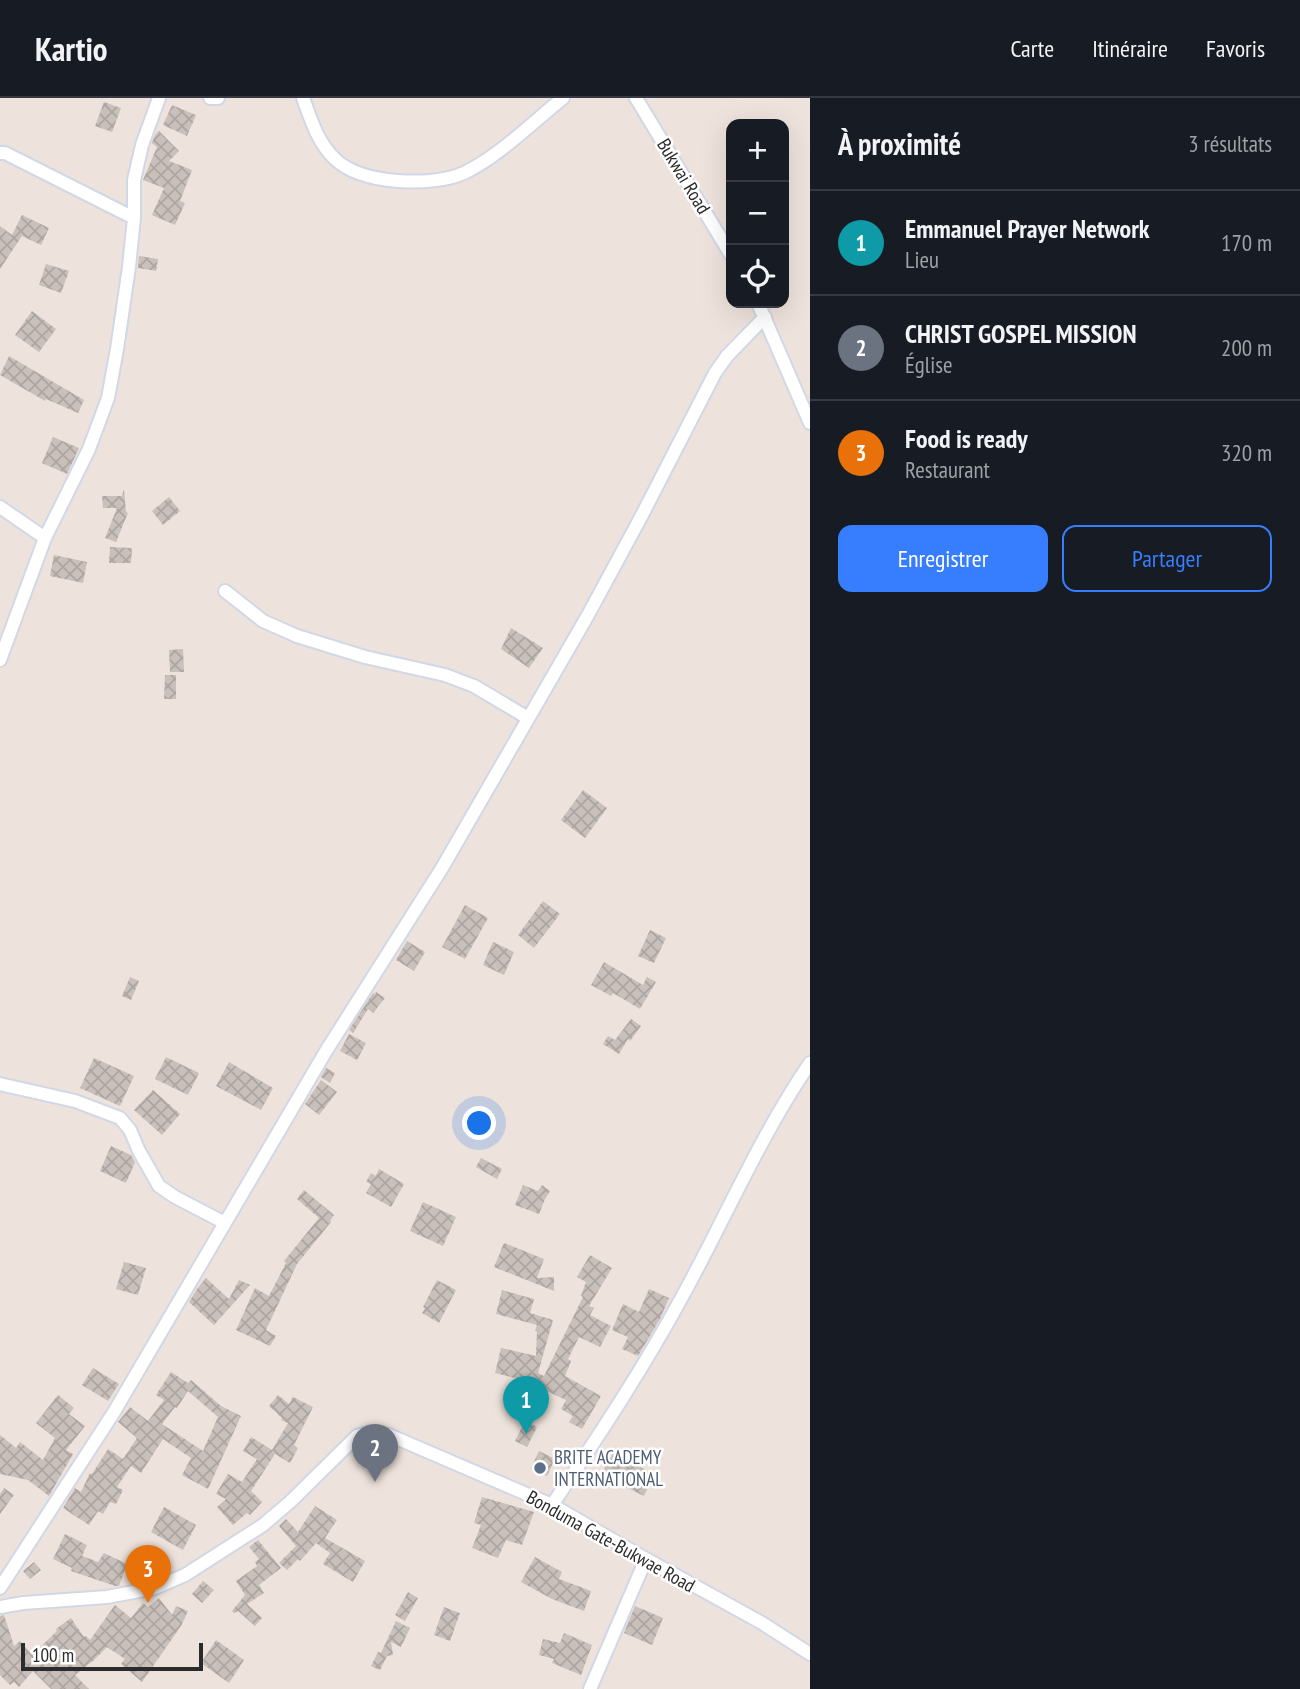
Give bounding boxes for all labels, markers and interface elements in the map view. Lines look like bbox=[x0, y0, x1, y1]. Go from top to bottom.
text: Kartio bbox=[35, 27, 108, 70]
text: Carte bbox=[1010, 33, 1054, 64]
text: Itinéraire bbox=[1092, 33, 1168, 64]
text: Favoris bbox=[1206, 33, 1265, 64]
map controls bbox=[726, 119, 789, 308]
button: + bbox=[726, 119, 789, 182]
text: À proximité bbox=[838, 124, 961, 163]
text: 3 résultats bbox=[1188, 129, 1272, 158]
street label: Bukwai Road bbox=[652, 134, 716, 218]
button: − bbox=[726, 182, 789, 245]
text: Emmanuel Prayer Network bbox=[905, 212, 1149, 245]
text: 1 bbox=[856, 228, 867, 257]
text: 170 m bbox=[1221, 228, 1272, 257]
button: locate bbox=[726, 245, 789, 308]
text: Lieu bbox=[905, 245, 939, 274]
text: CHRIST GOSPEL MISSION bbox=[905, 317, 1136, 350]
text: 2 bbox=[856, 333, 867, 362]
text: 200 m bbox=[1221, 333, 1272, 362]
text: Église bbox=[905, 350, 952, 379]
text: Food is ready bbox=[905, 422, 1028, 455]
text: 3 bbox=[856, 438, 867, 467]
text: 320 m bbox=[1221, 438, 1272, 467]
text: Restaurant bbox=[905, 455, 990, 484]
button: Enregistrer bbox=[838, 525, 1048, 592]
button: Partager bbox=[1062, 525, 1272, 592]
your location bbox=[462, 1106, 496, 1140]
pin: 1 bbox=[503, 1376, 549, 1434]
pin: 2 bbox=[352, 1424, 398, 1482]
place label: BRITE ACADEMY INTERNATIONAL bbox=[554, 1445, 663, 1491]
marker: BRITE ACADEMY INTERNATIONAL bbox=[532, 1460, 548, 1476]
street label: Bonduma Gate-Bukwae Road bbox=[523, 1485, 699, 1597]
pin: 3 bbox=[125, 1545, 171, 1603]
scale bar bbox=[21, 1640, 203, 1672]
text: 100 m bbox=[32, 1643, 74, 1667]

